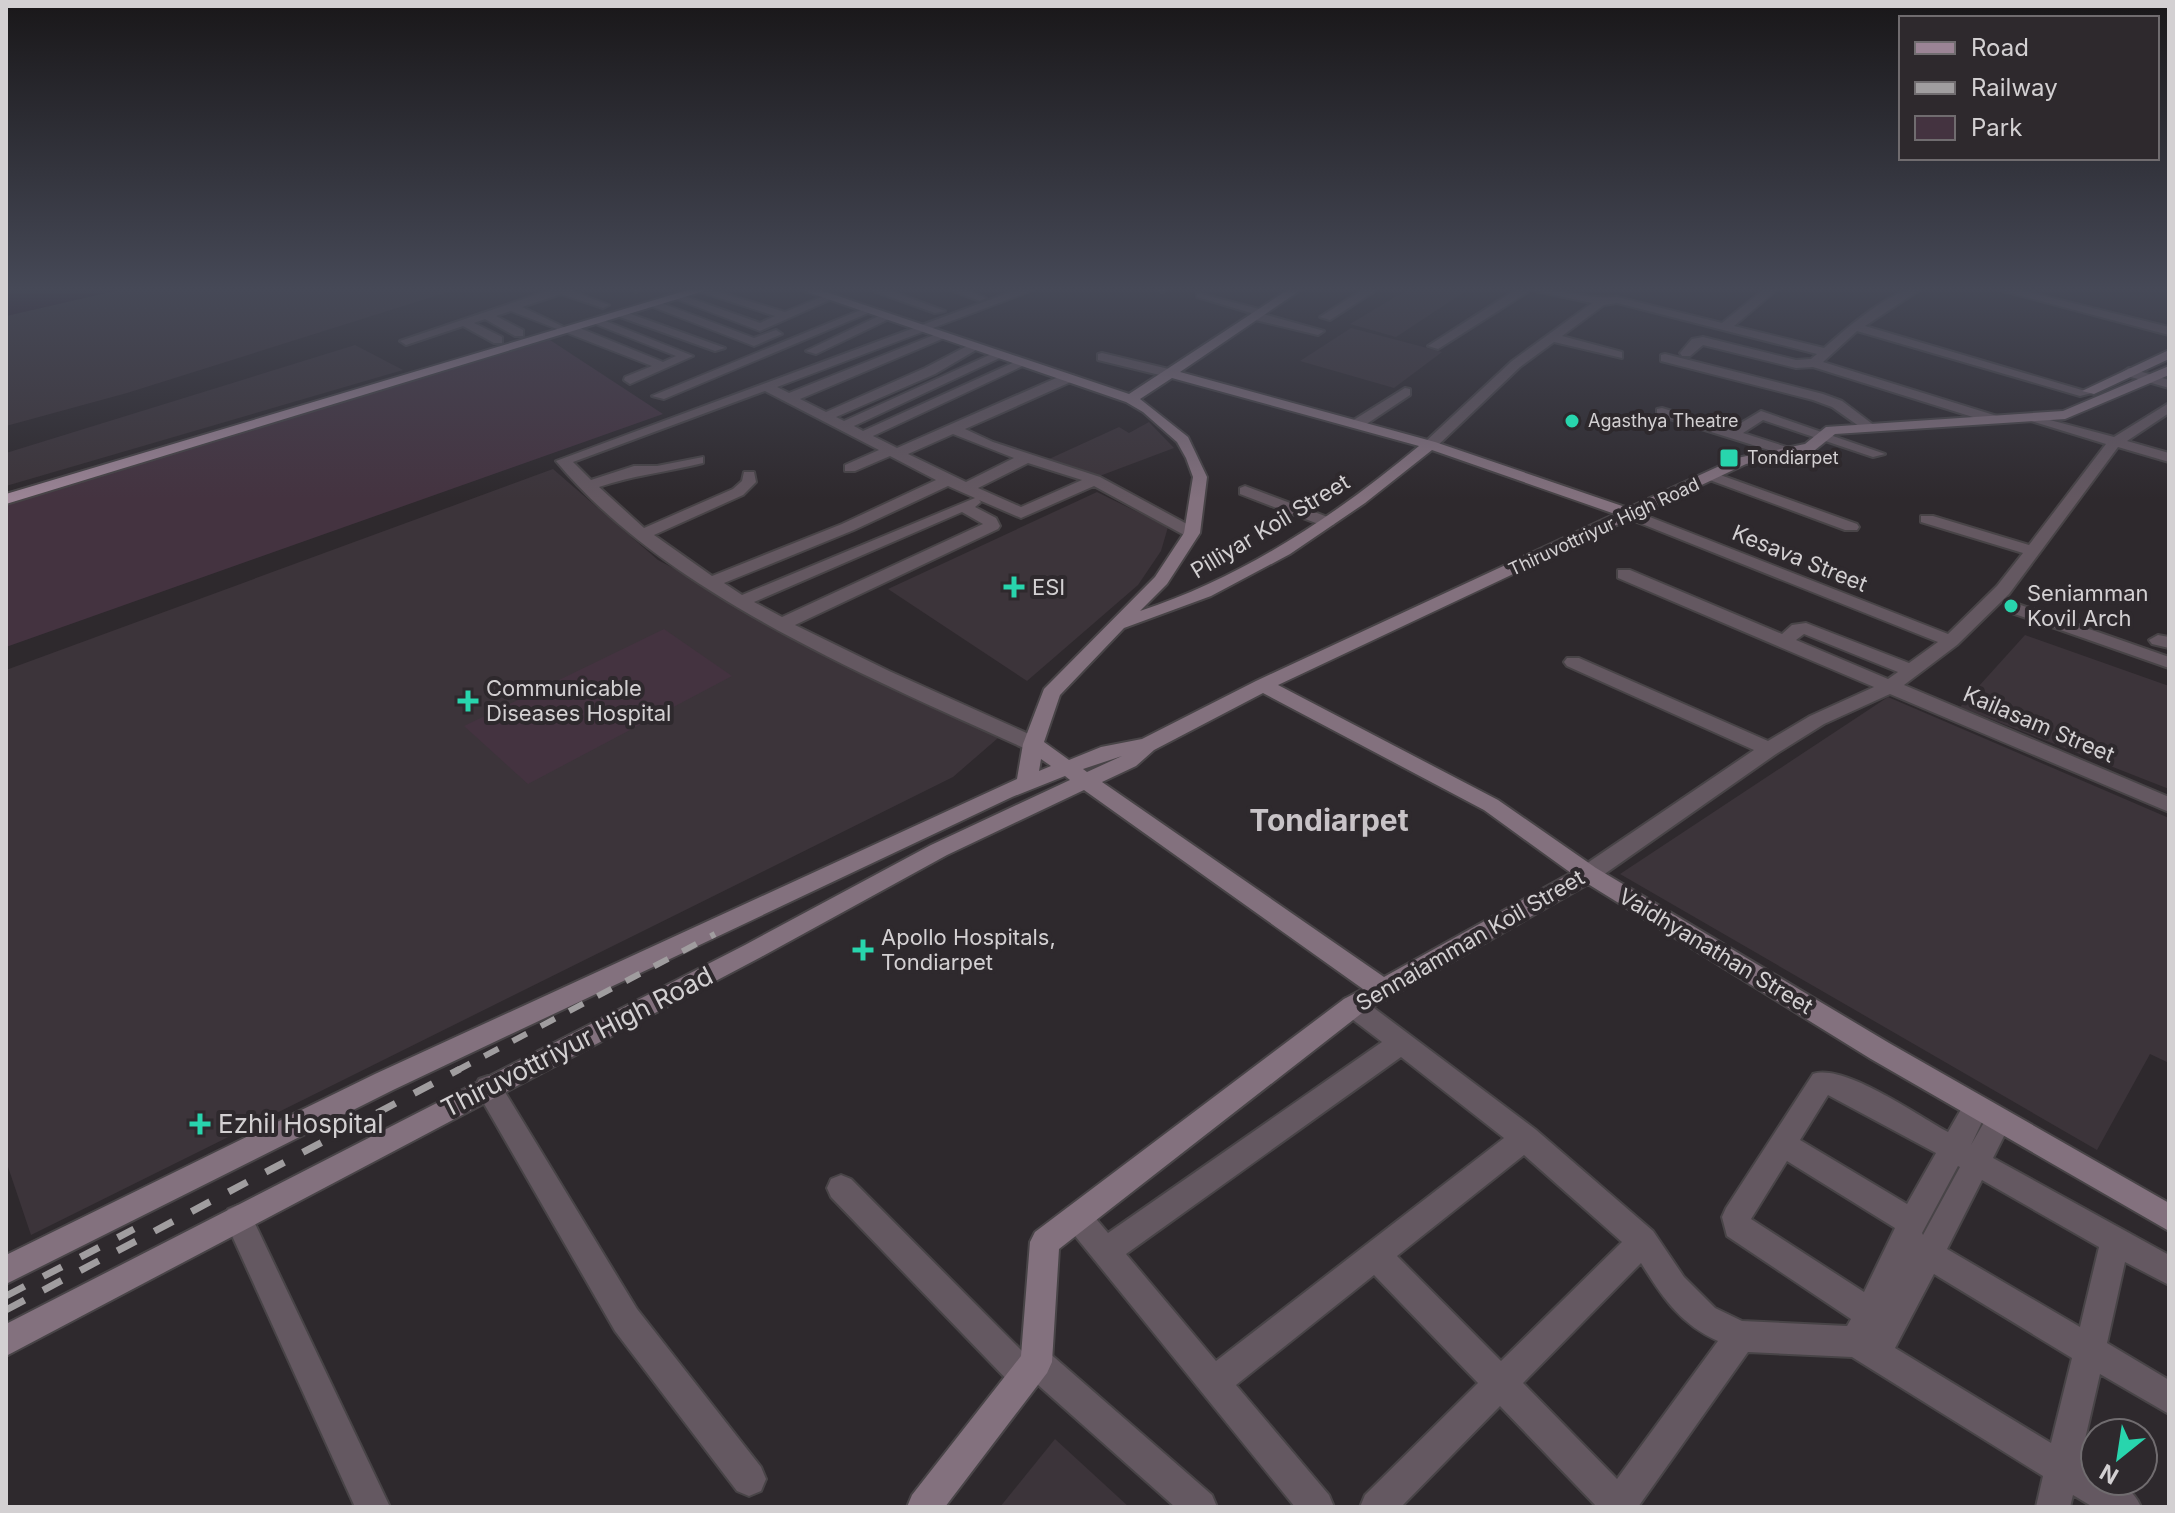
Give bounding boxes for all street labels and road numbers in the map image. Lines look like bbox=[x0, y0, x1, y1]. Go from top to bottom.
street label: Pilliyar Koil Street bbox=[1186, 468, 1354, 584]
street label: Thiruvottriyur High Road bbox=[1505, 473, 1702, 580]
street label: Kesava Street bbox=[1729, 519, 1871, 597]
street label: Kailasam Street bbox=[1960, 680, 2118, 768]
street label: Sennaiamman Koil Street bbox=[1351, 864, 1589, 1016]
street label: Vaidhyanathan Street bbox=[1614, 883, 1818, 1019]
street label: Thiruvottriyur High Road bbox=[436, 960, 718, 1124]

